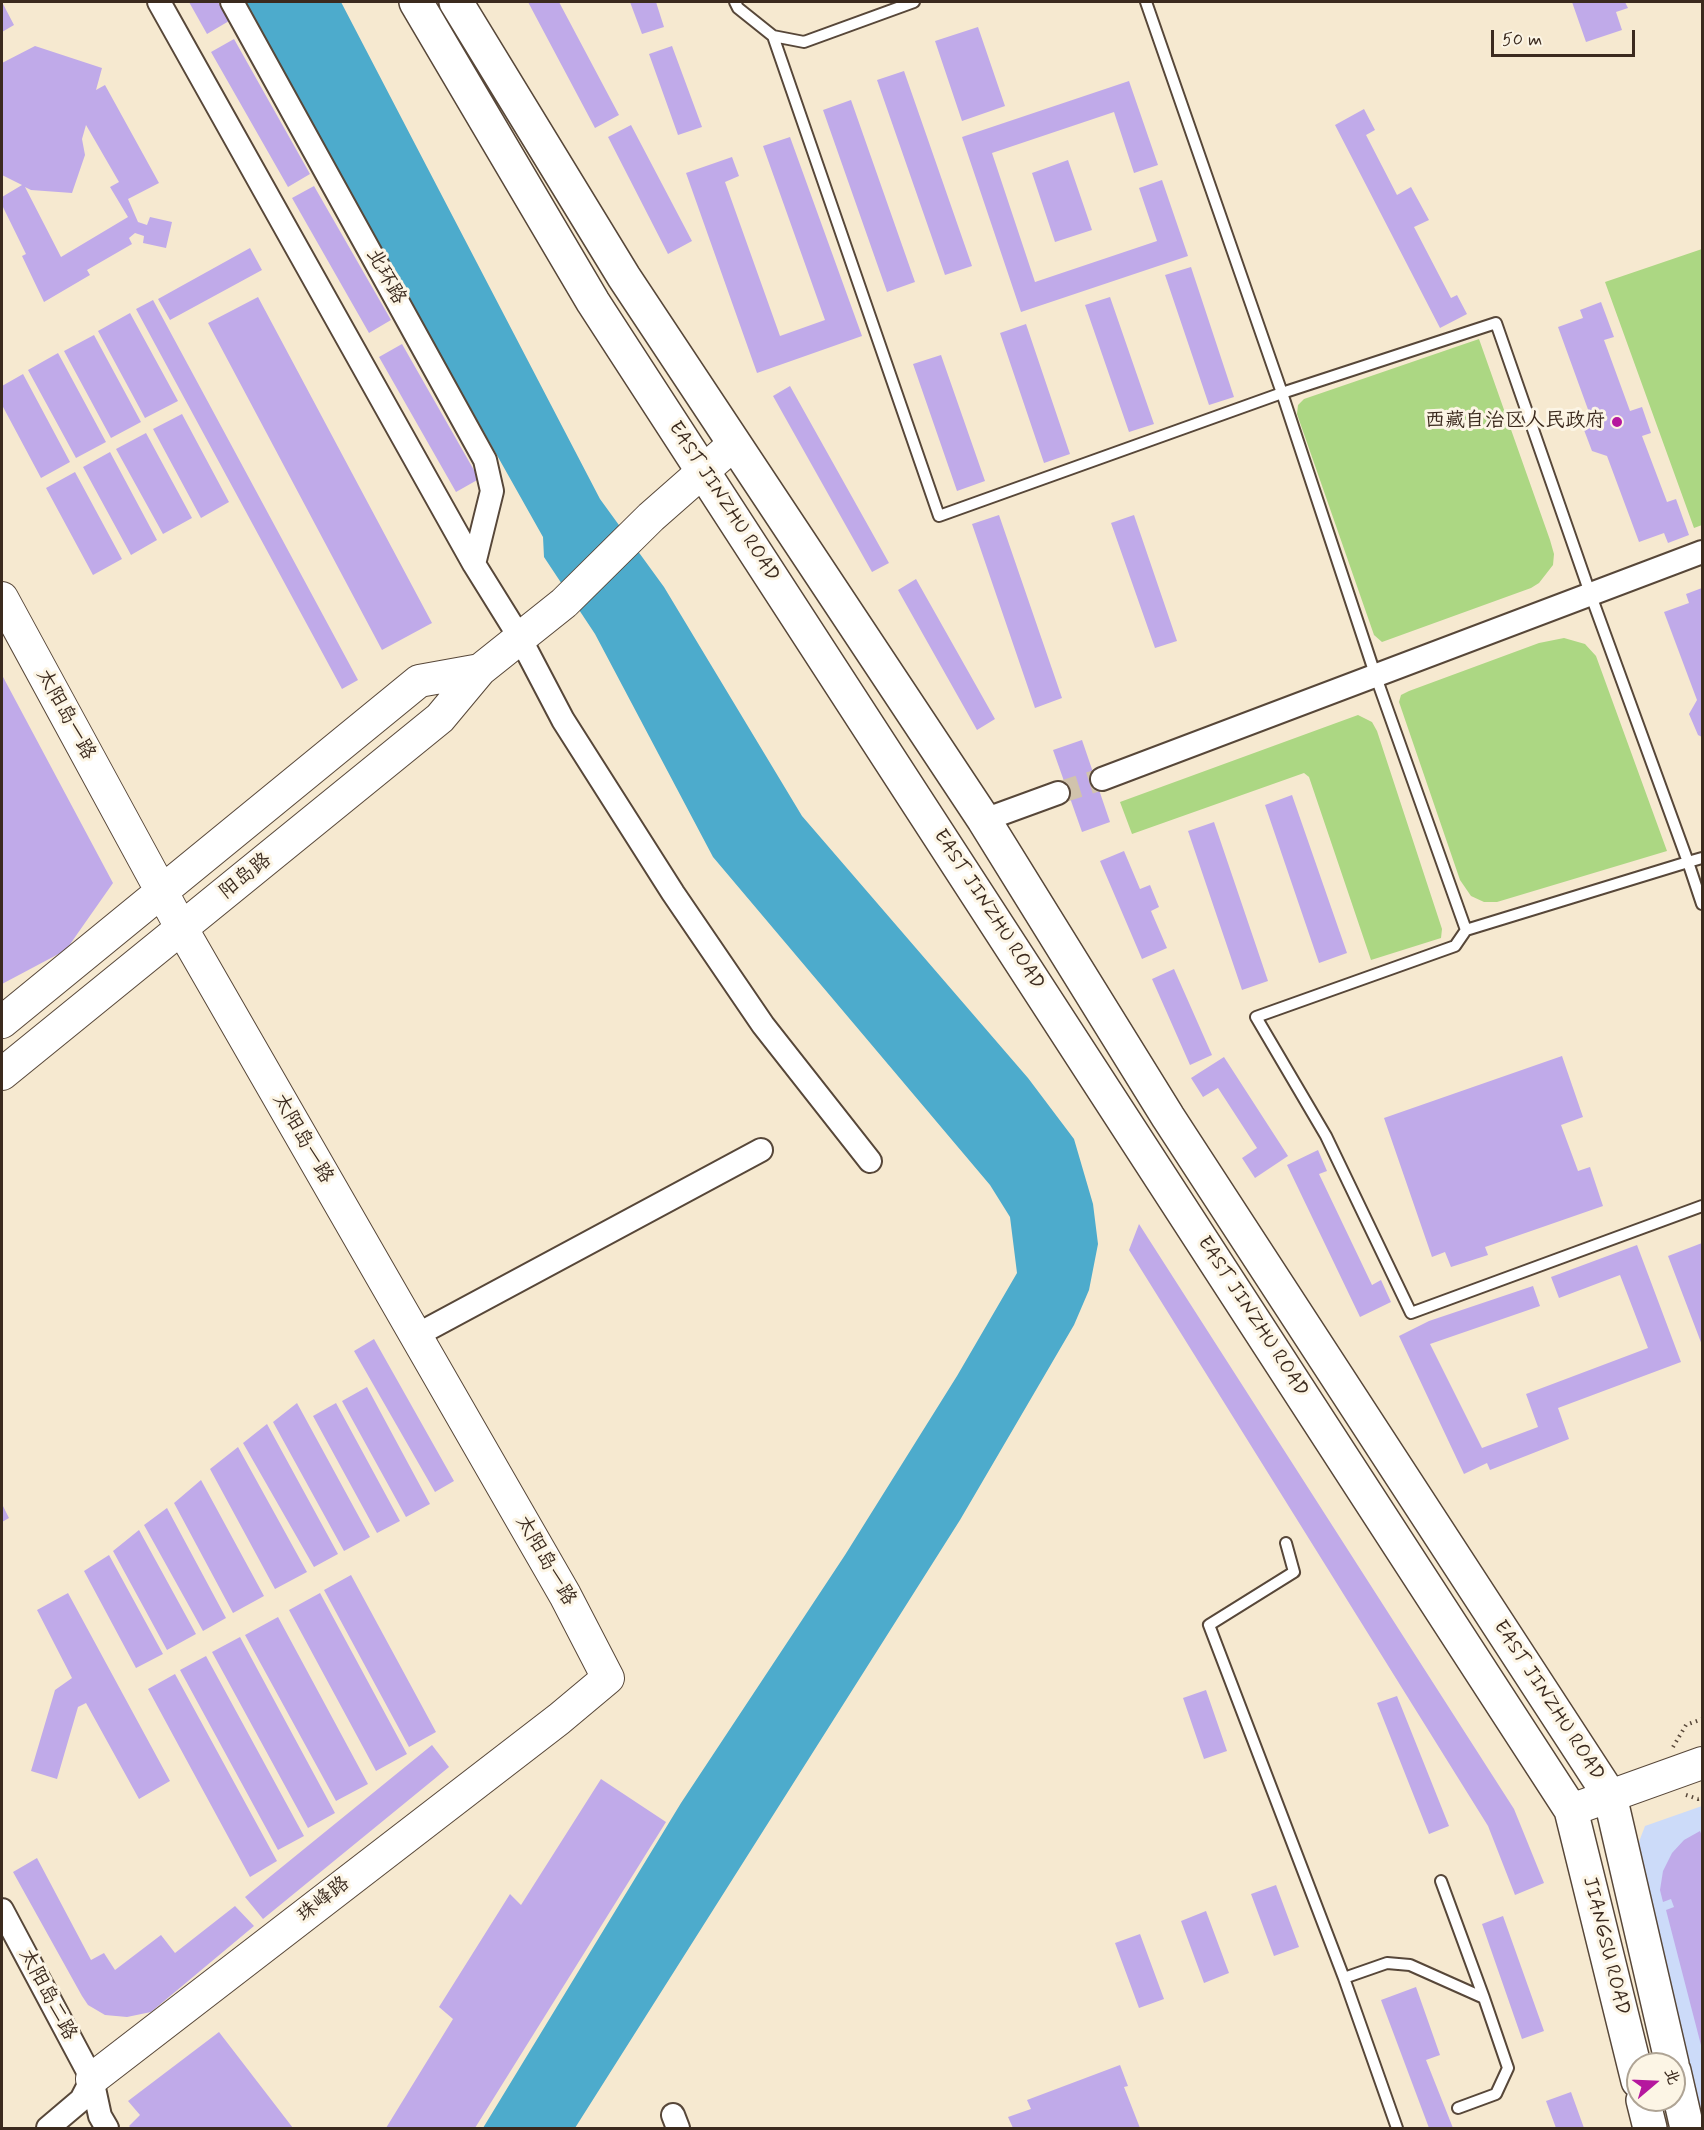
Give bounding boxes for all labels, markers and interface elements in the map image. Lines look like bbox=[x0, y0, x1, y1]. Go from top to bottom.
scale bar bbox=[1494, 18, 1638, 56]
text: 50 m bbox=[1502, 28, 1542, 52]
street label: 北环路 bbox=[360, 245, 410, 309]
place label: 西藏自治区人民政府 bbox=[1425, 410, 1605, 434]
marker: 西藏自治区人民政府 bbox=[1610, 415, 1624, 429]
street label: EAST JINZHU ROAD bbox=[662, 417, 784, 587]
street label: 太阳岛一路 bbox=[30, 665, 100, 765]
street label: EAST JINZHU ROAD bbox=[927, 825, 1049, 995]
street label: 阳岛路 bbox=[215, 849, 277, 905]
street label: 太阳岛一路 bbox=[267, 1090, 337, 1188]
street label: EAST JINZHU ROAD bbox=[1191, 1232, 1313, 1402]
street label: 太阳岛一路 bbox=[510, 1512, 580, 1610]
street label: EAST JINZHU ROAD bbox=[1487, 1616, 1609, 1786]
street label: 珠峰路 bbox=[293, 1872, 355, 1928]
street label: JIANGSU ROAD bbox=[1576, 1874, 1634, 2018]
street label: 太阳岛二路 bbox=[13, 1945, 81, 2045]
north arrow bbox=[1626, 2052, 1686, 2112]
text: 北 bbox=[1659, 2066, 1684, 2088]

